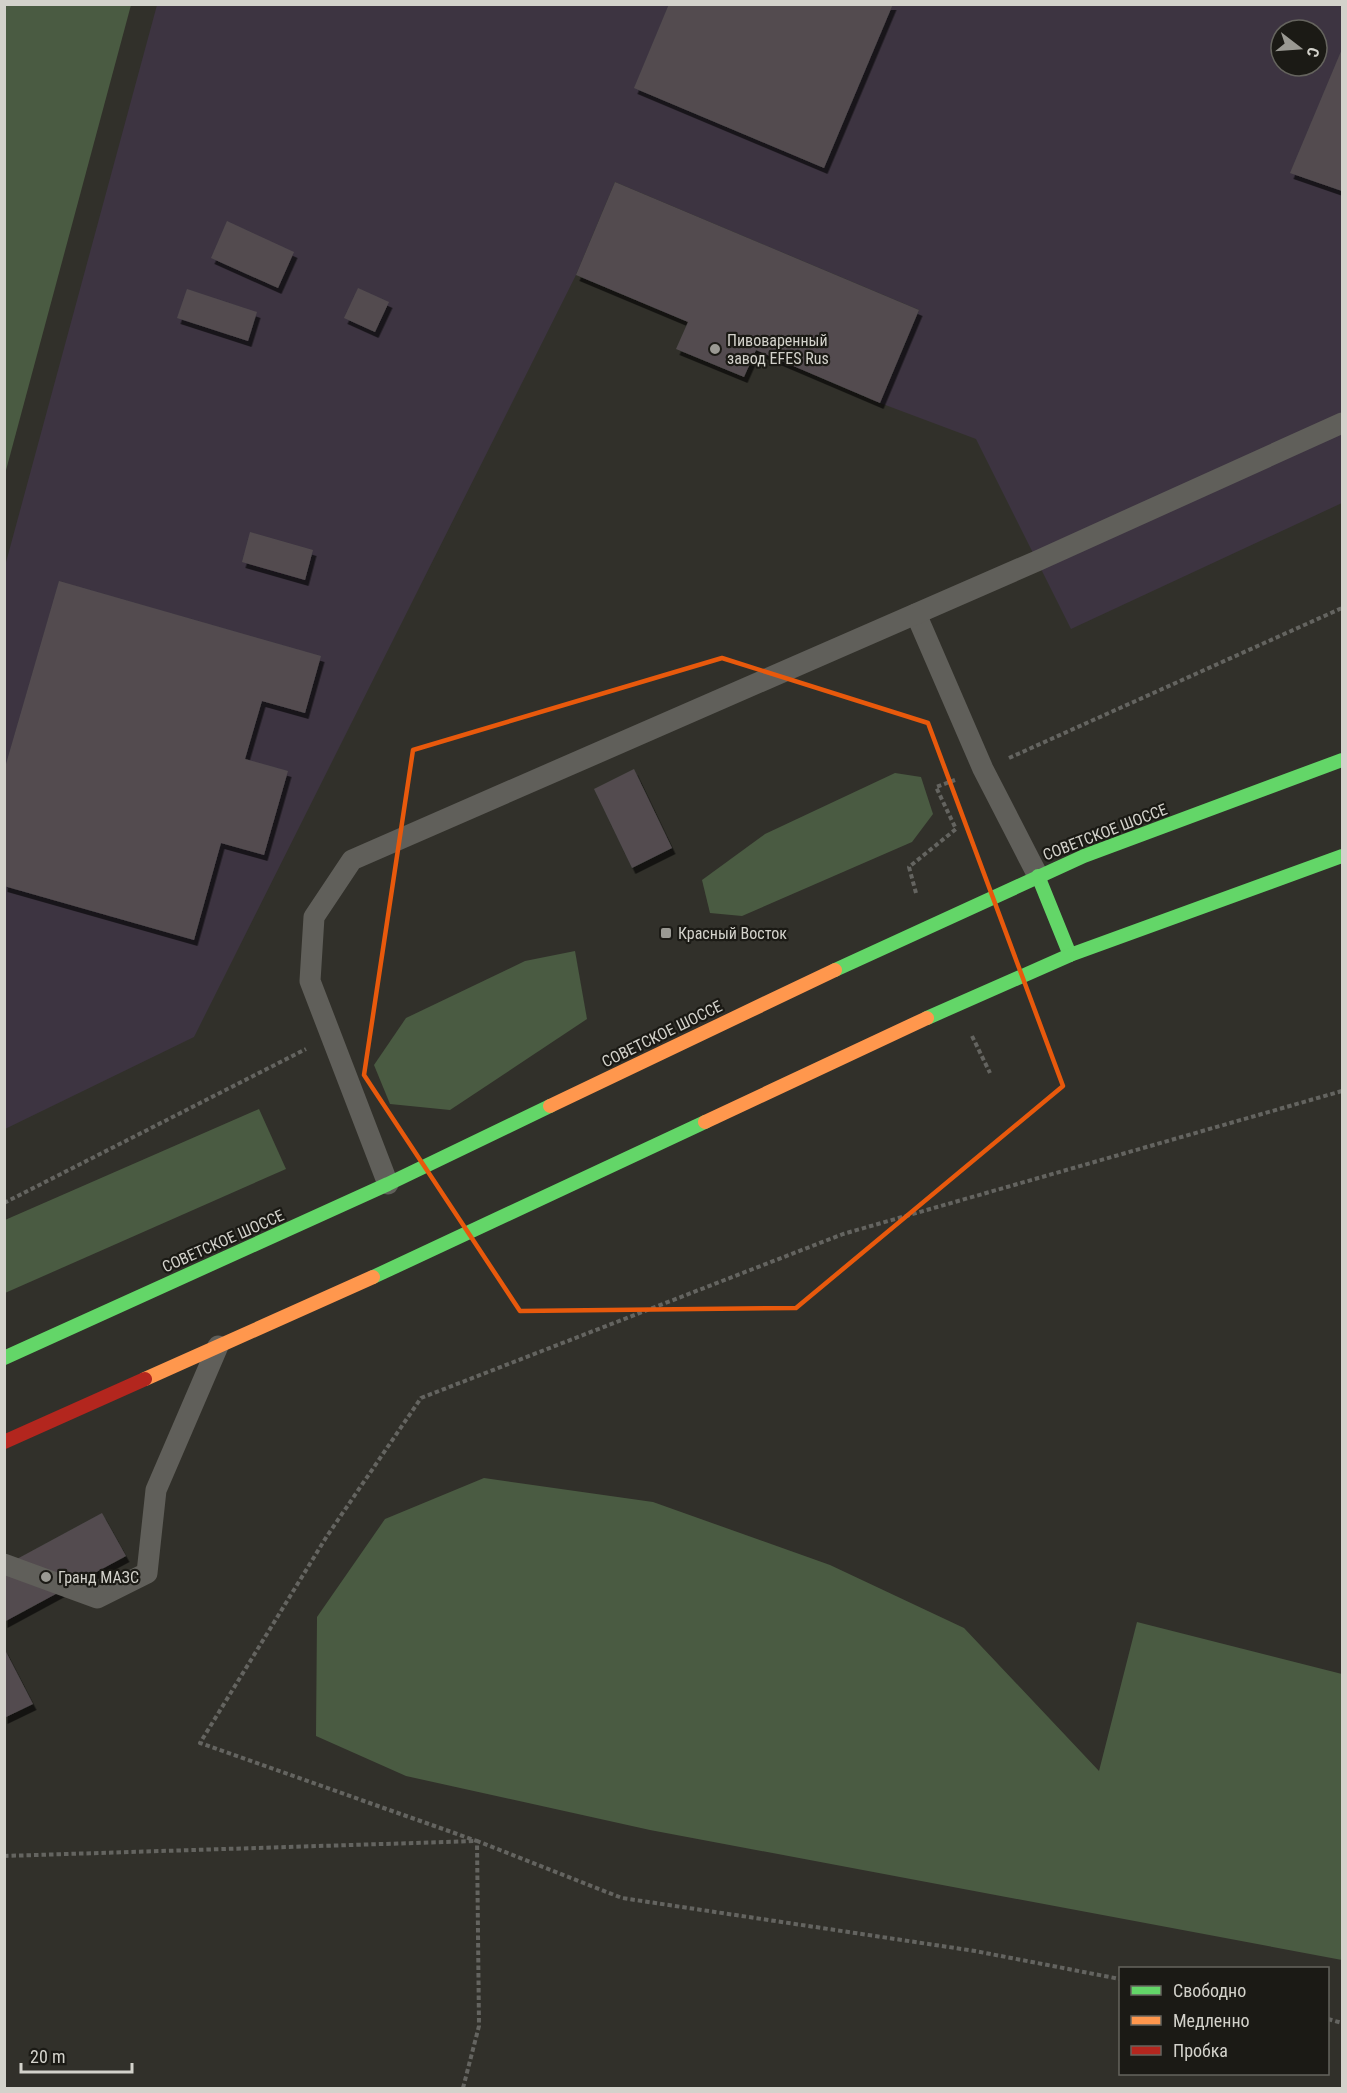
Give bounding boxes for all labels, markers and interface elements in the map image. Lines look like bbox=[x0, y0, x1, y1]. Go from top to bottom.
north arrow bbox=[1269, 18, 1329, 78]
text: С bbox=[1302, 45, 1323, 59]
place label: Пивоваренный завод EFES Rus bbox=[727, 331, 829, 368]
marker: Пивоваренный завод EFES Rus bbox=[708, 342, 722, 356]
street label: СОВЕТСКОЕ ШОССЕ bbox=[1040, 800, 1170, 864]
place label: Красный Восток bbox=[678, 924, 787, 943]
marker: Красный Восток bbox=[659, 926, 673, 940]
street label: СОВЕТСКОЕ ШОССЕ bbox=[599, 997, 725, 1071]
street label: СОВЕТСКОЕ ШОССЕ bbox=[159, 1206, 287, 1276]
place label: Гранд МАЗС bbox=[58, 1568, 139, 1587]
marker: Гранд МАЗС bbox=[39, 1570, 53, 1584]
legend bbox=[1119, 1967, 1329, 2075]
text: Свободно bbox=[1173, 1980, 1246, 2001]
text: Медленно bbox=[1173, 2010, 1250, 2031]
scale bar bbox=[21, 2036, 132, 2074]
text: Пробка bbox=[1173, 2040, 1228, 2061]
text: 20 m bbox=[30, 2046, 65, 2067]

